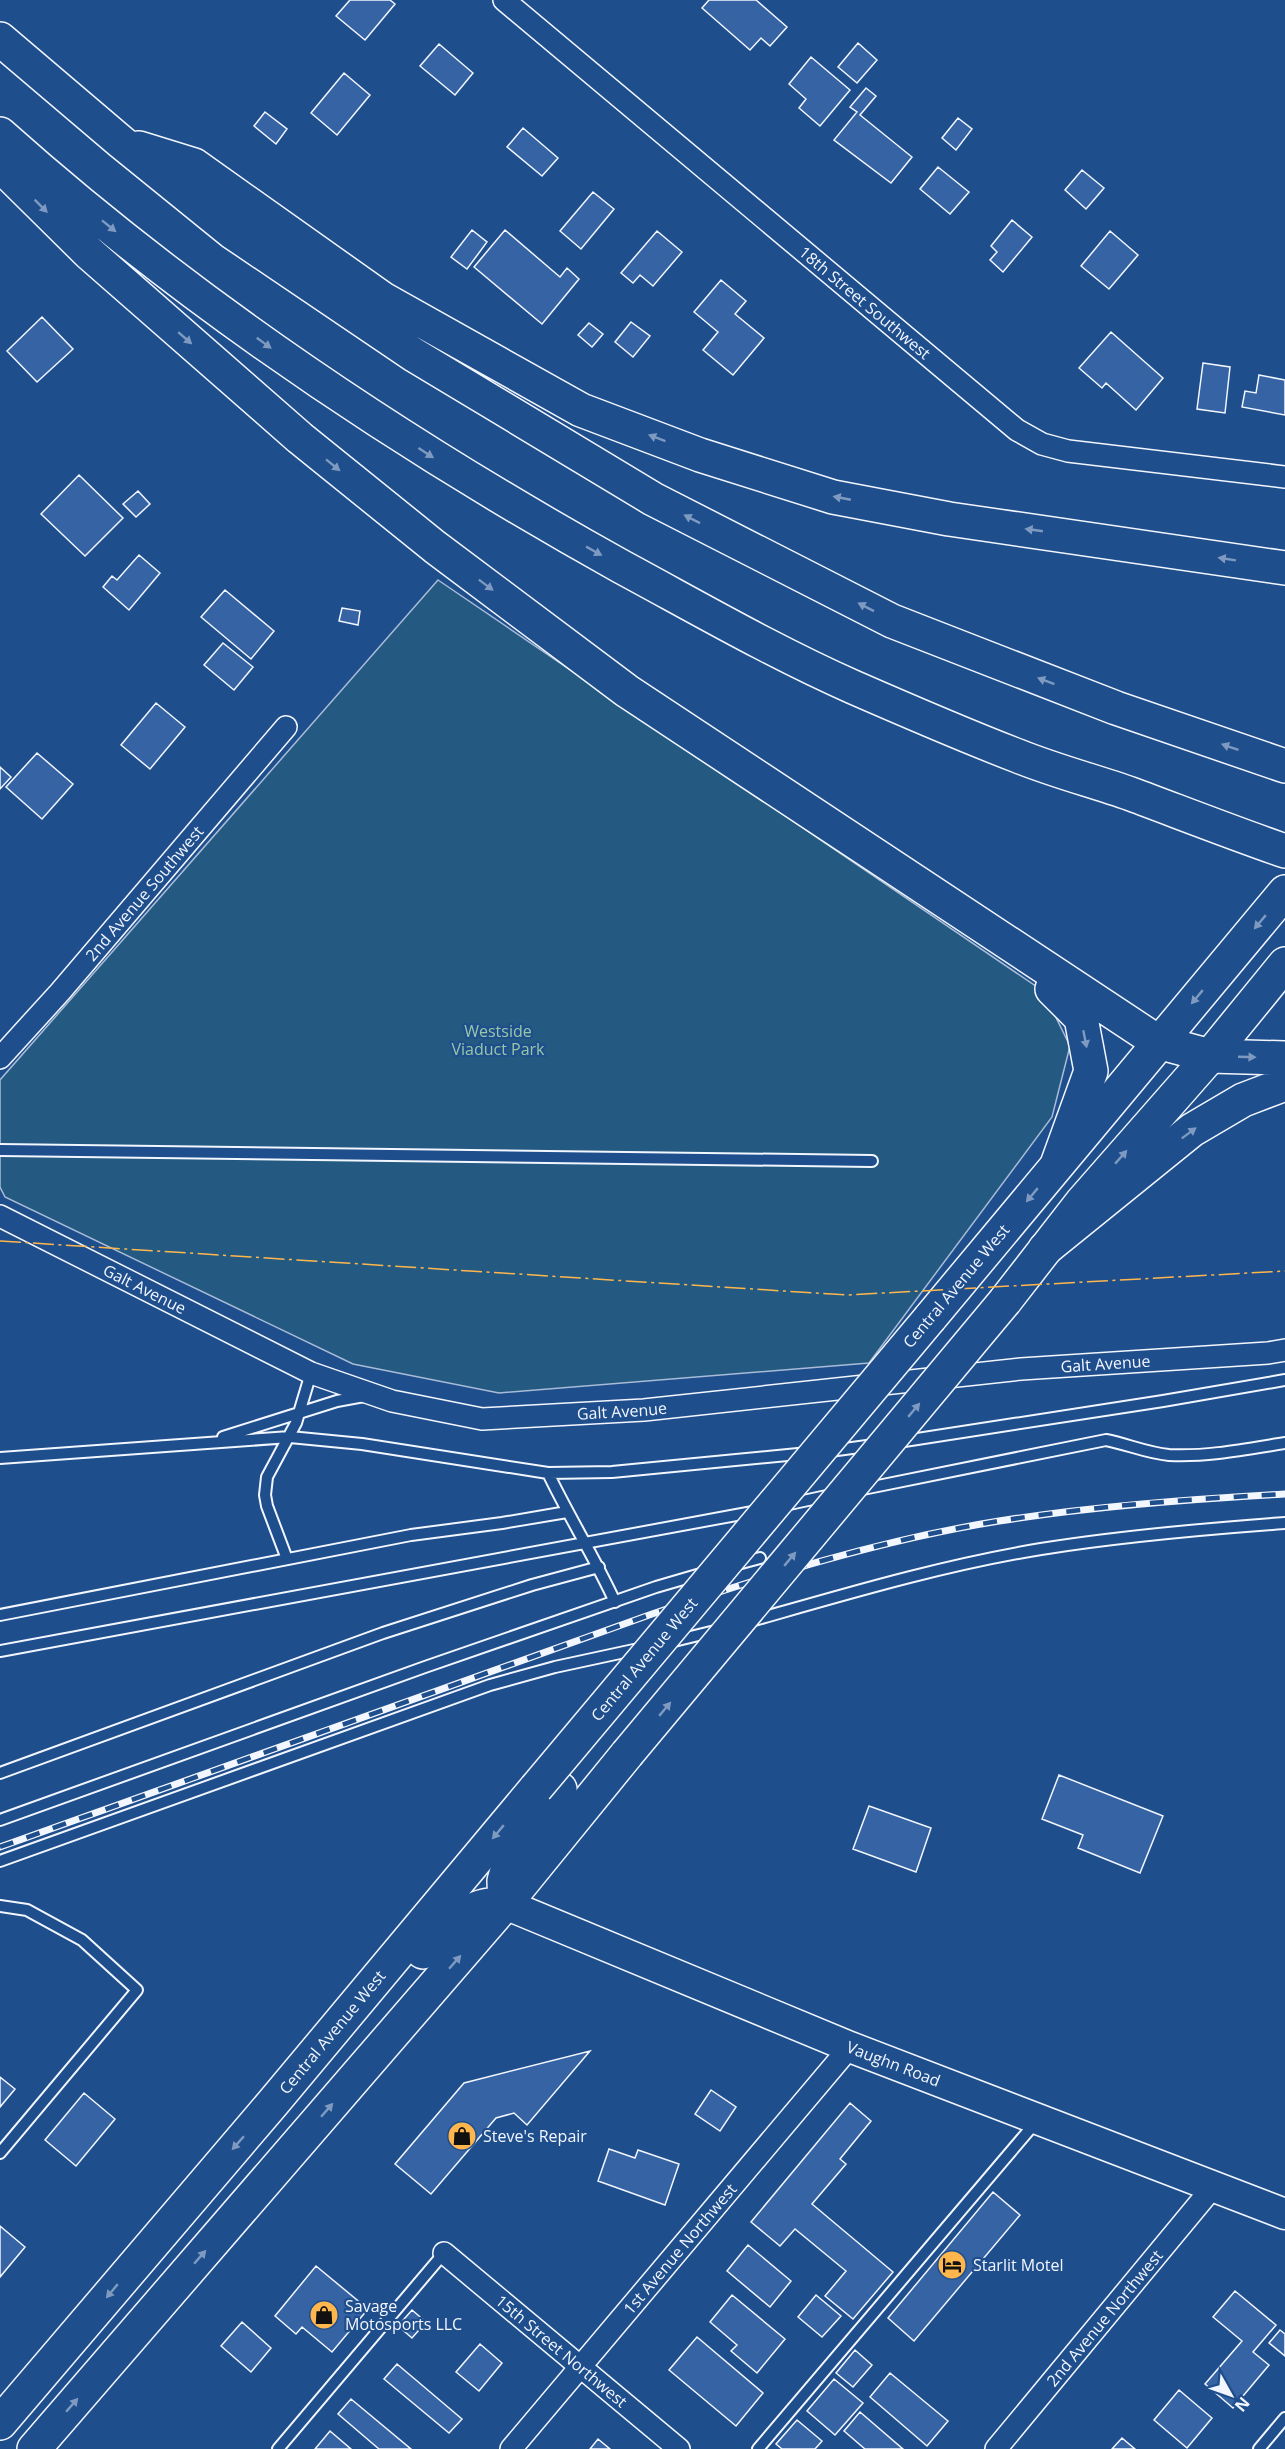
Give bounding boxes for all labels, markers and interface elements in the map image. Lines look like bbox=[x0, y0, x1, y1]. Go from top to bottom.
one-way arrow bbox=[34, 199, 49, 213]
one-way arrow bbox=[101, 219, 116, 231]
street label: 18th Street Southwest bbox=[795, 241, 936, 364]
one-way arrow bbox=[177, 331, 193, 344]
one-way arrow bbox=[256, 337, 272, 349]
one-way arrow bbox=[647, 433, 665, 443]
one-way arrow bbox=[417, 447, 433, 459]
one-way arrow bbox=[325, 458, 341, 471]
one-way arrow bbox=[833, 493, 851, 503]
one-way arrow bbox=[683, 514, 700, 524]
one-way arrow bbox=[1025, 526, 1044, 535]
one-way arrow bbox=[586, 546, 603, 556]
one-way arrow bbox=[1218, 554, 1237, 563]
one-way arrow bbox=[479, 579, 494, 591]
one-way arrow bbox=[857, 603, 874, 612]
one-way arrow bbox=[1037, 676, 1055, 686]
one-way arrow bbox=[1221, 742, 1239, 752]
street label: 2nd Avenue Southwest bbox=[80, 821, 208, 966]
one-way arrow bbox=[1253, 914, 1266, 930]
one-way arrow bbox=[1190, 989, 1203, 1005]
park label: Westside Viaduct Park bbox=[451, 1020, 545, 1060]
one-way arrow bbox=[1081, 1030, 1090, 1049]
one-way arrow bbox=[1238, 1052, 1257, 1062]
one-way arrow bbox=[1180, 1127, 1196, 1139]
one-way arrow bbox=[1114, 1150, 1127, 1165]
one-way arrow bbox=[1025, 1187, 1038, 1203]
street label: Central Avenue West bbox=[898, 1219, 1014, 1352]
street label: Galt Avenue bbox=[99, 1259, 190, 1319]
street label: Galt Avenue bbox=[1060, 1350, 1151, 1377]
street label: Galt Avenue bbox=[576, 1397, 668, 1425]
one-way arrow bbox=[908, 1402, 921, 1418]
one-way arrow bbox=[783, 1551, 796, 1567]
street label: Central Avenue West bbox=[586, 1592, 702, 1726]
one-way arrow bbox=[658, 1701, 671, 1717]
one-way arrow bbox=[493, 1825, 505, 1840]
one-way arrow bbox=[448, 1954, 461, 1970]
street label: Central Avenue West bbox=[274, 1965, 391, 2099]
street label: Vaughn Road bbox=[843, 2036, 944, 2092]
one-way arrow bbox=[320, 2103, 333, 2118]
shop icon: Steve's Repair bbox=[446, 2120, 478, 2152]
place label: Steve's Repair bbox=[483, 2125, 587, 2147]
one-way arrow bbox=[232, 2135, 245, 2150]
street label: 1st Avenue Northwest bbox=[618, 2178, 742, 2319]
street label: 2nd Avenue Northwest bbox=[1041, 2245, 1168, 2391]
hotel icon: Starlit Motel bbox=[936, 2249, 968, 2281]
one-way arrow bbox=[193, 2250, 206, 2265]
place label: Starlit Motel bbox=[973, 2254, 1064, 2276]
one-way arrow bbox=[106, 2283, 119, 2298]
street label: 15th Street Northwest bbox=[491, 2290, 632, 2413]
place label: Savage Motosports LLC bbox=[345, 2295, 462, 2335]
shop icon: Savage Motosports LLC bbox=[308, 2299, 340, 2331]
north arrow bbox=[1201, 2365, 1261, 2425]
text: N bbox=[1230, 2393, 1255, 2417]
one-way arrow bbox=[65, 2398, 78, 2413]

